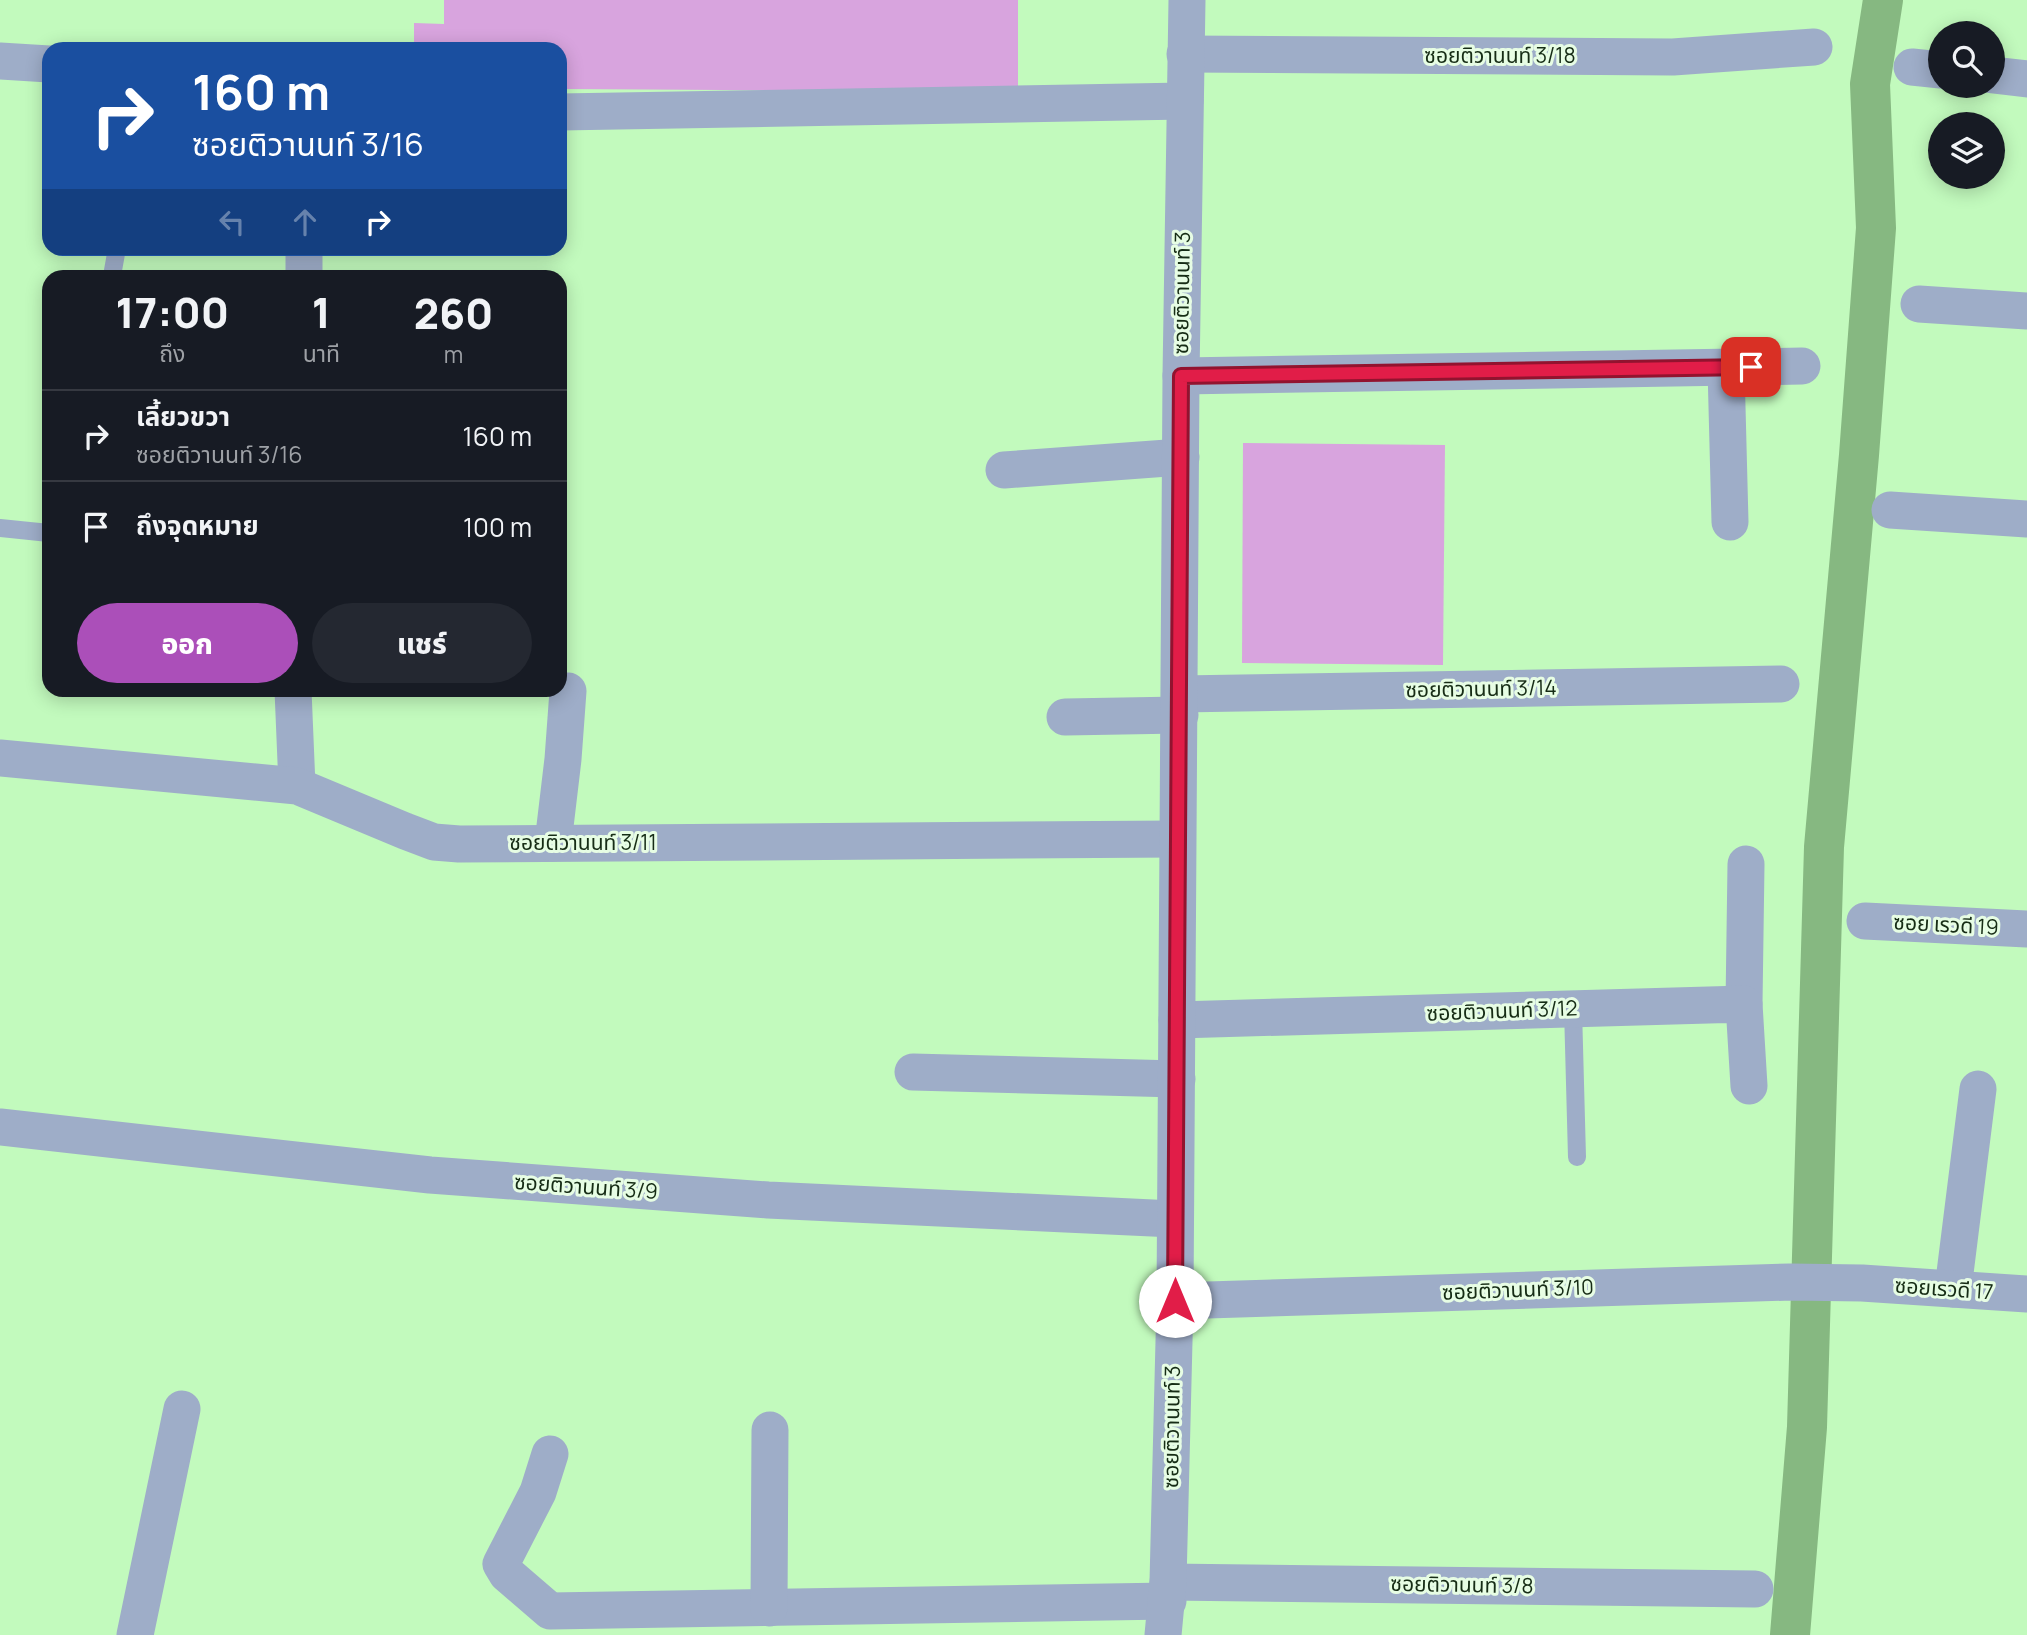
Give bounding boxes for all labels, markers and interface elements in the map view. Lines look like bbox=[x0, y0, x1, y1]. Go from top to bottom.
map controls bbox=[1928, 21, 2005, 189]
button: search bbox=[1928, 21, 2005, 98]
street label: ซอยติวานนท์ 3/18 bbox=[1424, 41, 1576, 69]
text: 160 m bbox=[192, 58, 330, 125]
icon: right bbox=[77, 70, 168, 161]
button: layers bbox=[1928, 112, 2005, 189]
text: ซอยติวานนท์ 3/16 bbox=[192, 122, 424, 166]
icon: left bbox=[213, 203, 251, 241]
icon: ahead bbox=[286, 203, 324, 241]
icon: right bbox=[359, 203, 397, 241]
street label: ซอยติวานนท์ 3 bbox=[1166, 231, 1196, 355]
text: 17:00 bbox=[116, 283, 229, 341]
text: 1 bbox=[312, 283, 331, 341]
text: 260 bbox=[414, 284, 493, 342]
text: ถึง bbox=[159, 337, 185, 369]
text: นาที bbox=[303, 337, 340, 369]
pin bbox=[1721, 337, 1781, 397]
text: m bbox=[444, 338, 463, 370]
icon: arrive bbox=[1732, 348, 1770, 386]
text: เลี้ยวขวา bbox=[136, 398, 230, 434]
icon: right bbox=[77, 417, 115, 455]
text: 160 m bbox=[463, 418, 532, 454]
text: ซอยติวานนท์ 3/16 bbox=[136, 438, 303, 470]
text: ถึงจุดหมาย bbox=[136, 507, 259, 543]
icon: arrive bbox=[77, 508, 115, 546]
text: 100 m bbox=[463, 509, 532, 545]
button: ออก bbox=[77, 603, 298, 683]
button: แชร์ bbox=[312, 603, 532, 683]
street label: ซอยติวานนท์ 3/14 bbox=[1405, 673, 1557, 703]
street label: ซอยติวานนท์ 3/11 bbox=[509, 828, 657, 856]
street label: ซอย เรวดี 19 bbox=[1893, 907, 1999, 941]
street label: ซอยติวานนท์ 3/12 bbox=[1426, 993, 1578, 1027]
street label: ซอยติวานนท์ 3/9 bbox=[513, 1167, 659, 1205]
position arrow bbox=[1138, 1264, 1212, 1338]
street label: ซอยเรวดี 17 bbox=[1894, 1271, 1994, 1305]
street label: ซอยติวานนท์ 3/10 bbox=[1442, 1272, 1594, 1306]
street label: ซอยติวานนท์ 3 bbox=[1156, 1365, 1186, 1489]
street label: ซอยติวานนท์ 3/8 bbox=[1390, 1569, 1534, 1599]

